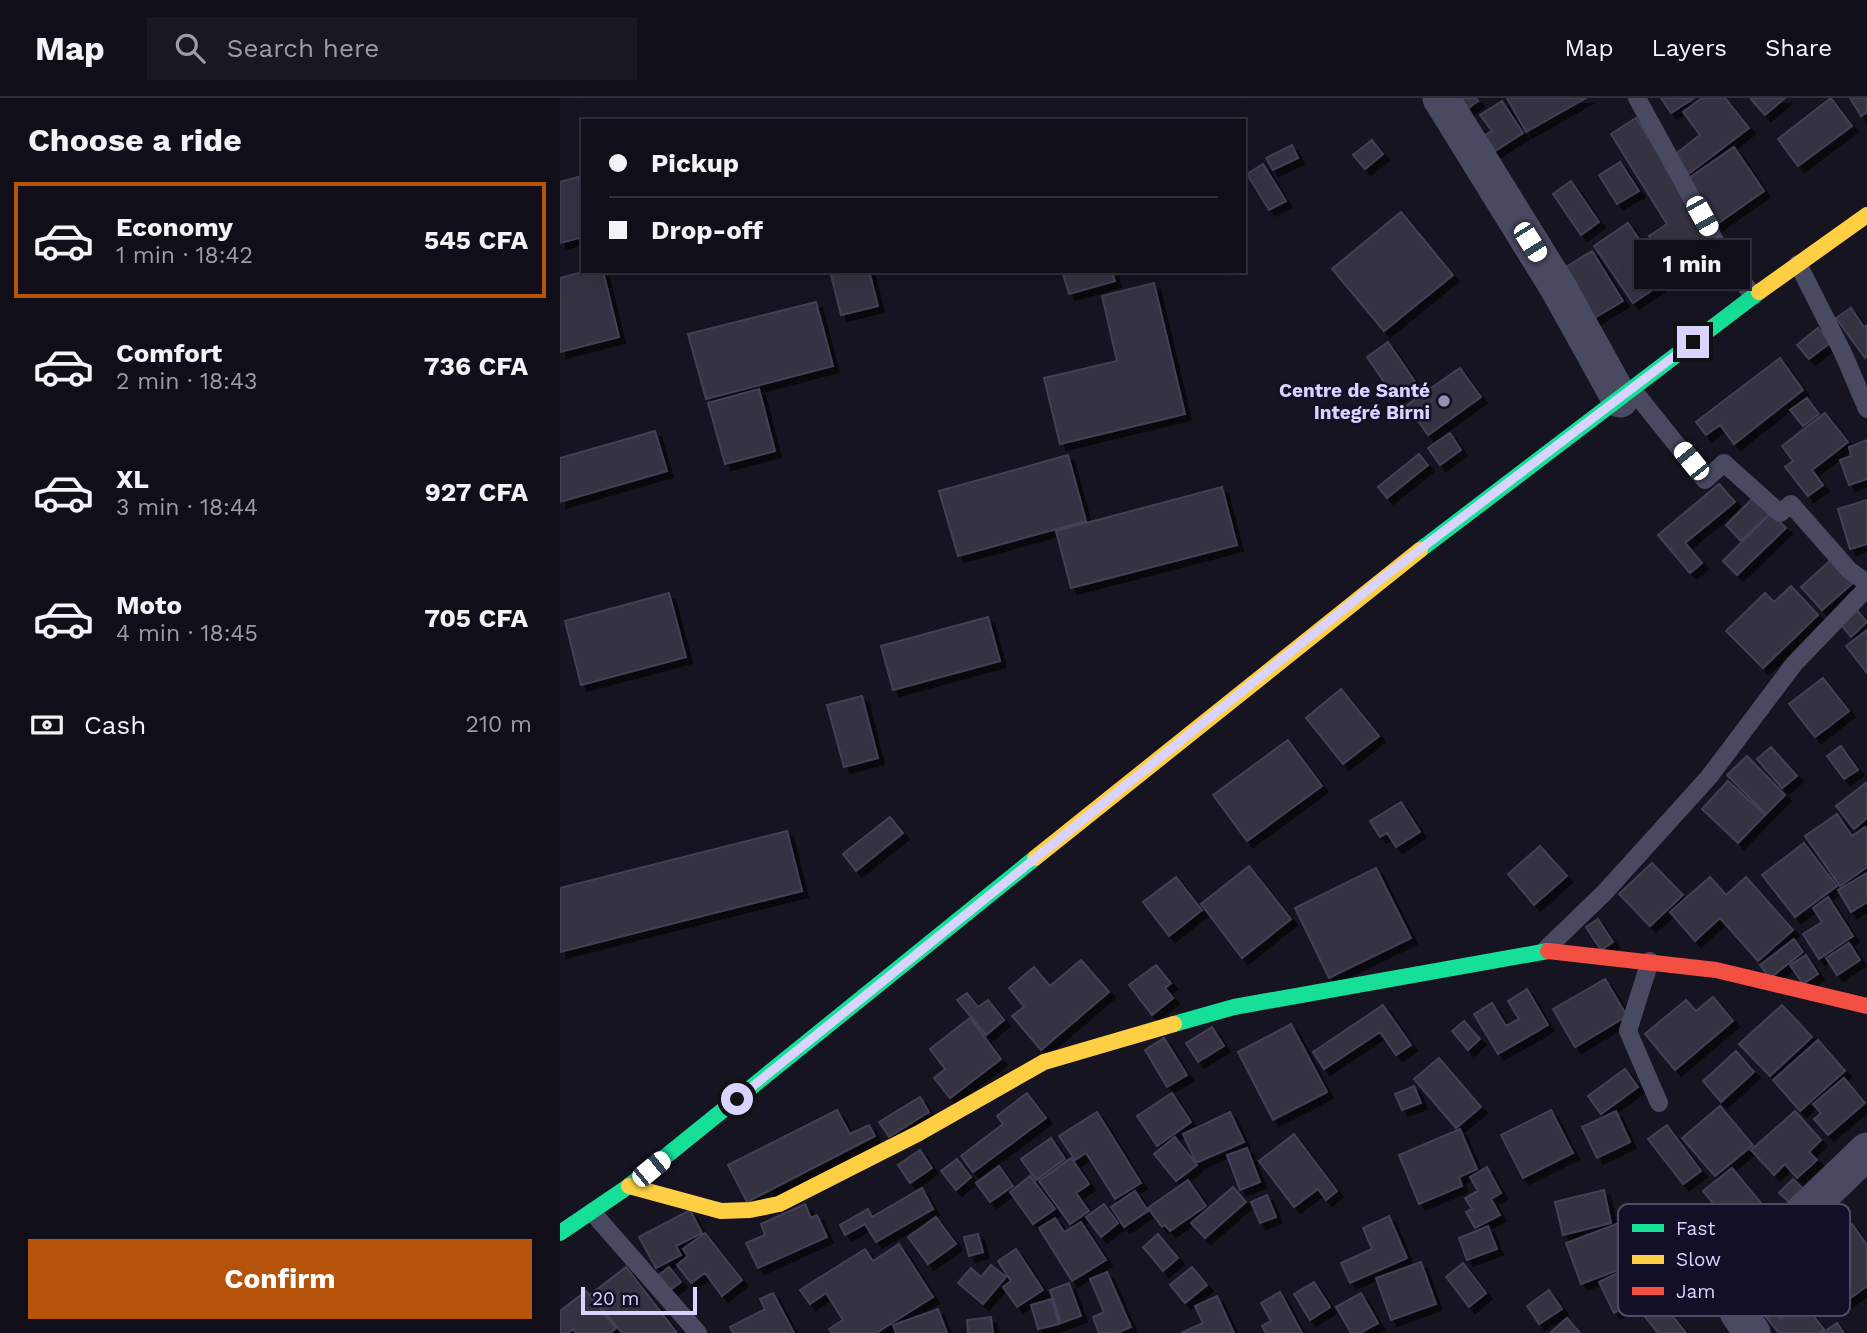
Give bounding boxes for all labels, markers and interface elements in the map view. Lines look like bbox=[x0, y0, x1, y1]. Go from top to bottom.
search box bbox=[147, 17, 637, 80]
text: Map bbox=[35, 29, 105, 68]
icon: search bbox=[171, 29, 209, 67]
text: Search here bbox=[227, 33, 379, 63]
text: Map bbox=[1565, 34, 1613, 62]
text: Layers bbox=[1651, 34, 1727, 62]
text: Share bbox=[1765, 34, 1832, 62]
text: Choose a ride bbox=[28, 121, 242, 159]
text: Pickup bbox=[651, 148, 739, 178]
car bbox=[1683, 193, 1722, 239]
icon: car bbox=[32, 209, 95, 272]
text: Economy bbox=[116, 212, 233, 242]
text: Drop-off bbox=[651, 215, 763, 245]
car bbox=[1510, 219, 1551, 265]
text: 545 CFA bbox=[424, 225, 528, 255]
callout: 1 min bbox=[1635, 240, 1751, 289]
text: 1 min · 18:42 bbox=[116, 242, 253, 269]
text: 1 min bbox=[1662, 251, 1722, 278]
route end bbox=[1677, 326, 1709, 358]
icon: car bbox=[32, 335, 95, 398]
text: Comfort bbox=[116, 338, 222, 368]
text: 736 CFA bbox=[424, 351, 528, 381]
text: 2 min · 18:43 bbox=[116, 368, 257, 395]
place label: Centre de Santé Integré Birni bbox=[1279, 379, 1430, 424]
marker: Centre de Santé Integré Birni bbox=[1436, 393, 1452, 409]
car bbox=[1670, 438, 1713, 484]
icon: car bbox=[32, 461, 95, 524]
text: XL bbox=[116, 464, 149, 494]
text: 927 CFA bbox=[425, 477, 528, 507]
text: 3 min · 18:44 bbox=[116, 494, 258, 521]
icon: car bbox=[32, 587, 95, 650]
text: Moto bbox=[116, 590, 182, 620]
text: 705 CFA bbox=[424, 603, 528, 633]
text: 4 min · 18:45 bbox=[116, 620, 258, 647]
icon: cash bbox=[28, 706, 66, 744]
text: Cash bbox=[84, 710, 146, 740]
text: 210 m bbox=[466, 711, 532, 738]
route start bbox=[721, 1083, 753, 1115]
car bbox=[629, 1148, 674, 1190]
legend bbox=[1618, 1204, 1850, 1316]
text: Fast bbox=[1676, 1217, 1715, 1240]
button: Confirm bbox=[28, 1239, 532, 1319]
text: Slow bbox=[1676, 1248, 1721, 1271]
text: Jam bbox=[1676, 1280, 1715, 1303]
scale bar bbox=[581, 1284, 696, 1316]
text: 20 m bbox=[592, 1287, 639, 1310]

